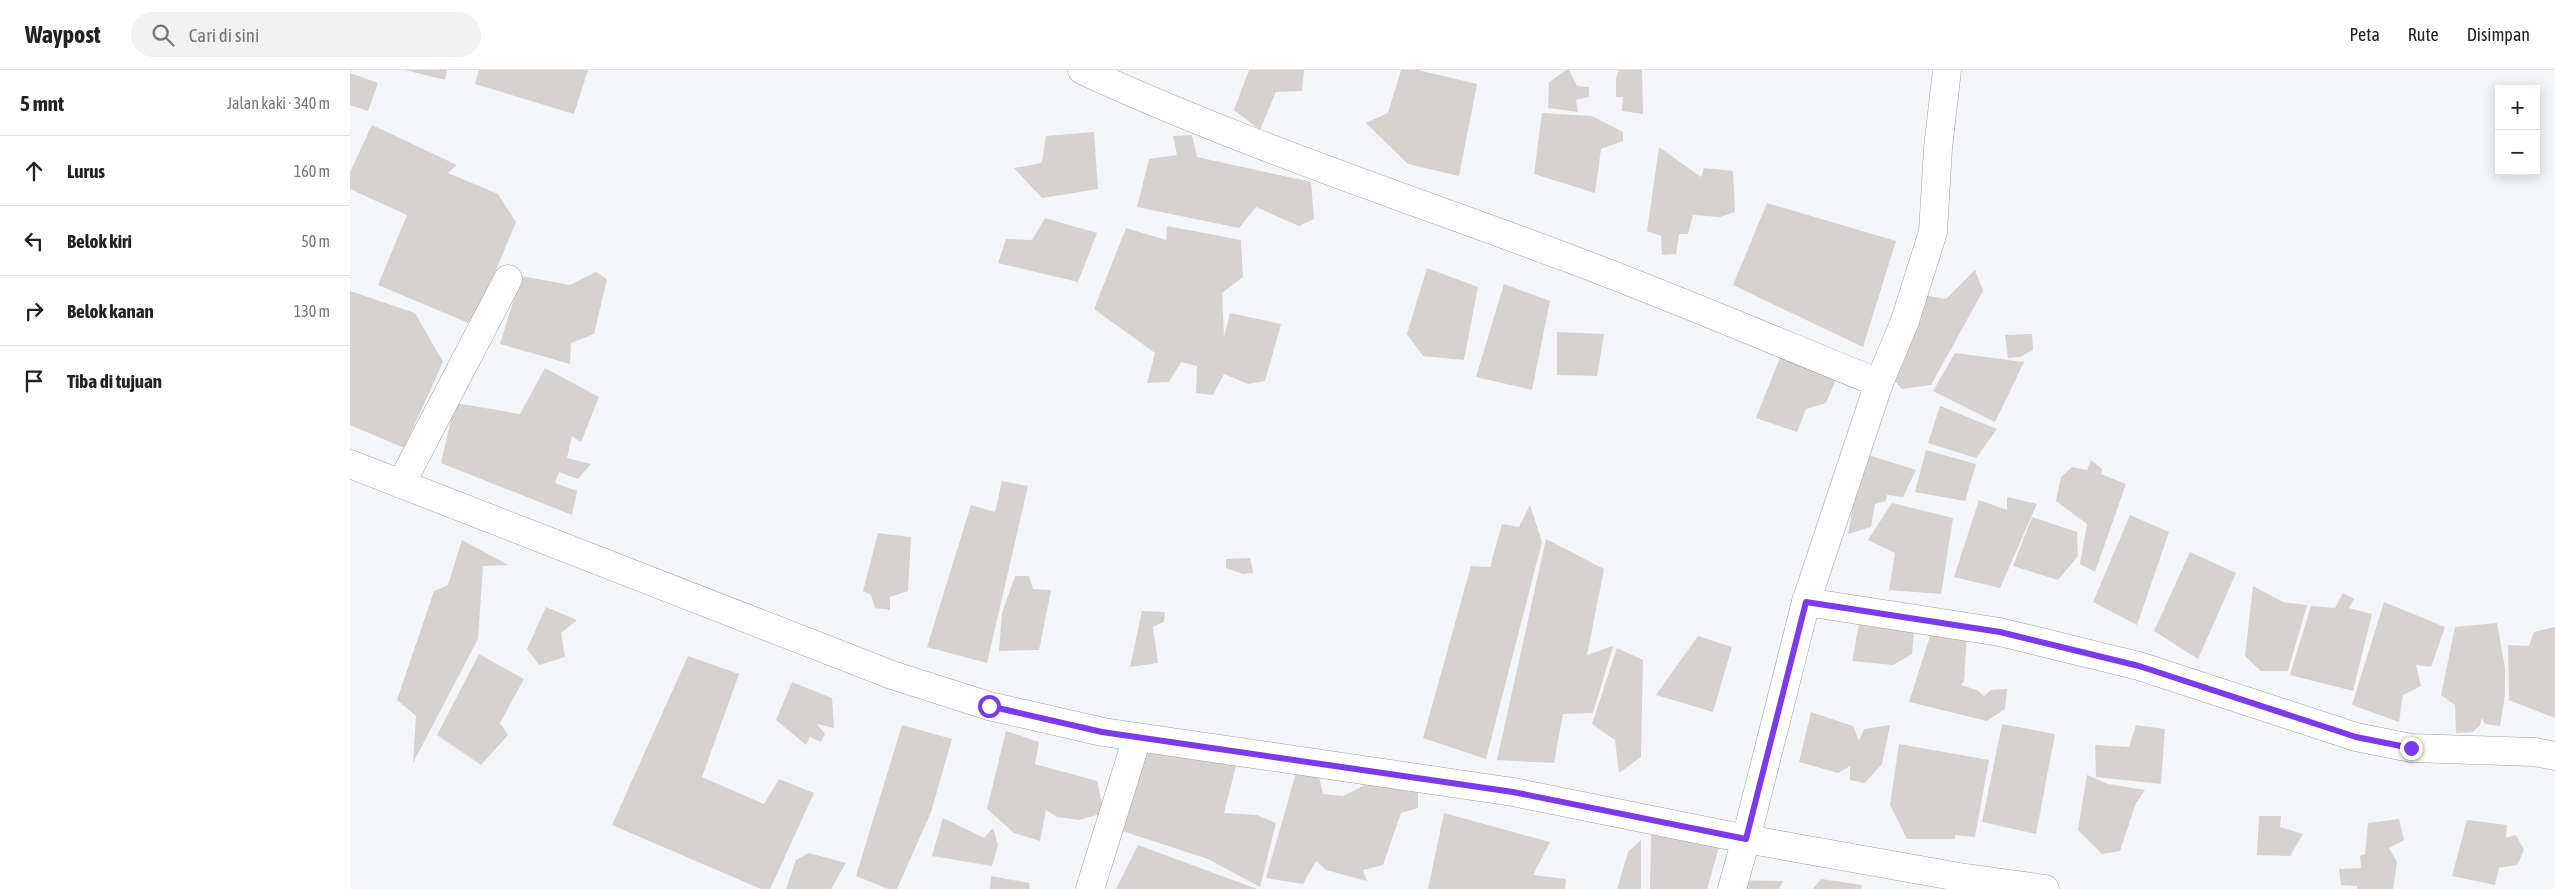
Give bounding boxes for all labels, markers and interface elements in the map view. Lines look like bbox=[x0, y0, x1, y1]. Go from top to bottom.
search box bbox=[131, 12, 481, 57]
text: Waypost bbox=[25, 21, 101, 48]
icon: search bbox=[149, 21, 177, 49]
text: Cari di sini bbox=[189, 24, 259, 46]
text: Peta bbox=[2349, 24, 2380, 45]
text: Rute bbox=[2408, 24, 2439, 45]
text: Disimpan bbox=[2467, 24, 2530, 45]
map controls bbox=[2495, 85, 2540, 175]
button: + bbox=[2495, 85, 2540, 130]
text: 5 mnt bbox=[20, 91, 64, 115]
text: Jalan kaki · 340 m bbox=[227, 94, 330, 112]
button: − bbox=[2495, 130, 2540, 175]
icon: ahead bbox=[20, 157, 48, 185]
text: Lurus bbox=[67, 160, 105, 182]
text: 160 m bbox=[294, 162, 330, 180]
icon: left bbox=[20, 227, 48, 255]
text: Belok kiri bbox=[67, 230, 132, 252]
text: 50 m bbox=[301, 232, 330, 250]
icon: right bbox=[20, 297, 48, 325]
text: Belok kanan bbox=[67, 300, 154, 322]
text: 130 m bbox=[294, 302, 330, 320]
icon: arrive bbox=[20, 367, 48, 395]
text: Tiba di tujuan bbox=[67, 370, 162, 392]
route start bbox=[978, 695, 1001, 718]
route end bbox=[2400, 737, 2423, 760]

